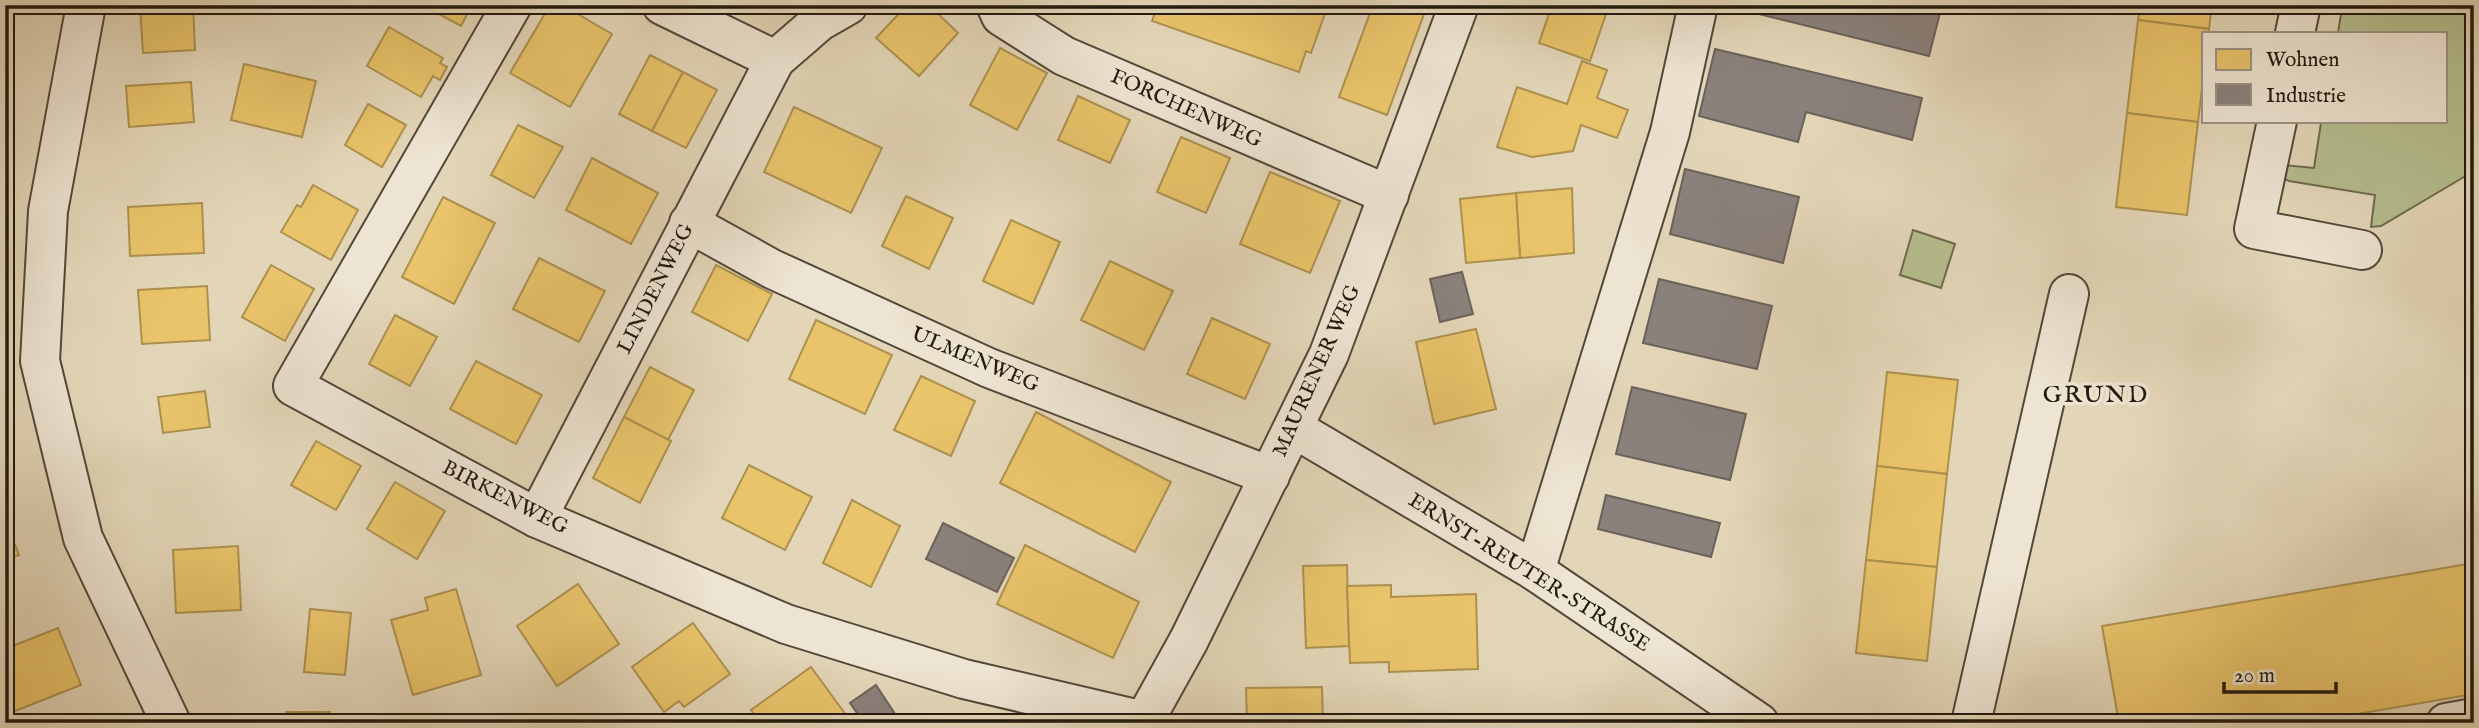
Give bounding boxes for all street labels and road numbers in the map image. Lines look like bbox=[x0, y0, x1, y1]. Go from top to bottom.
street label: FORCHENWEG bbox=[1106, 64, 1266, 155]
street label: LINDENWEG bbox=[612, 219, 701, 359]
street label: MAURENER WEG bbox=[1267, 280, 1367, 461]
street label: ULMENWEG bbox=[907, 321, 1043, 399]
street label: BIRKENWEG bbox=[437, 455, 573, 541]
street label: ERNST-REUTER-STRASSE bbox=[1403, 487, 1655, 659]

